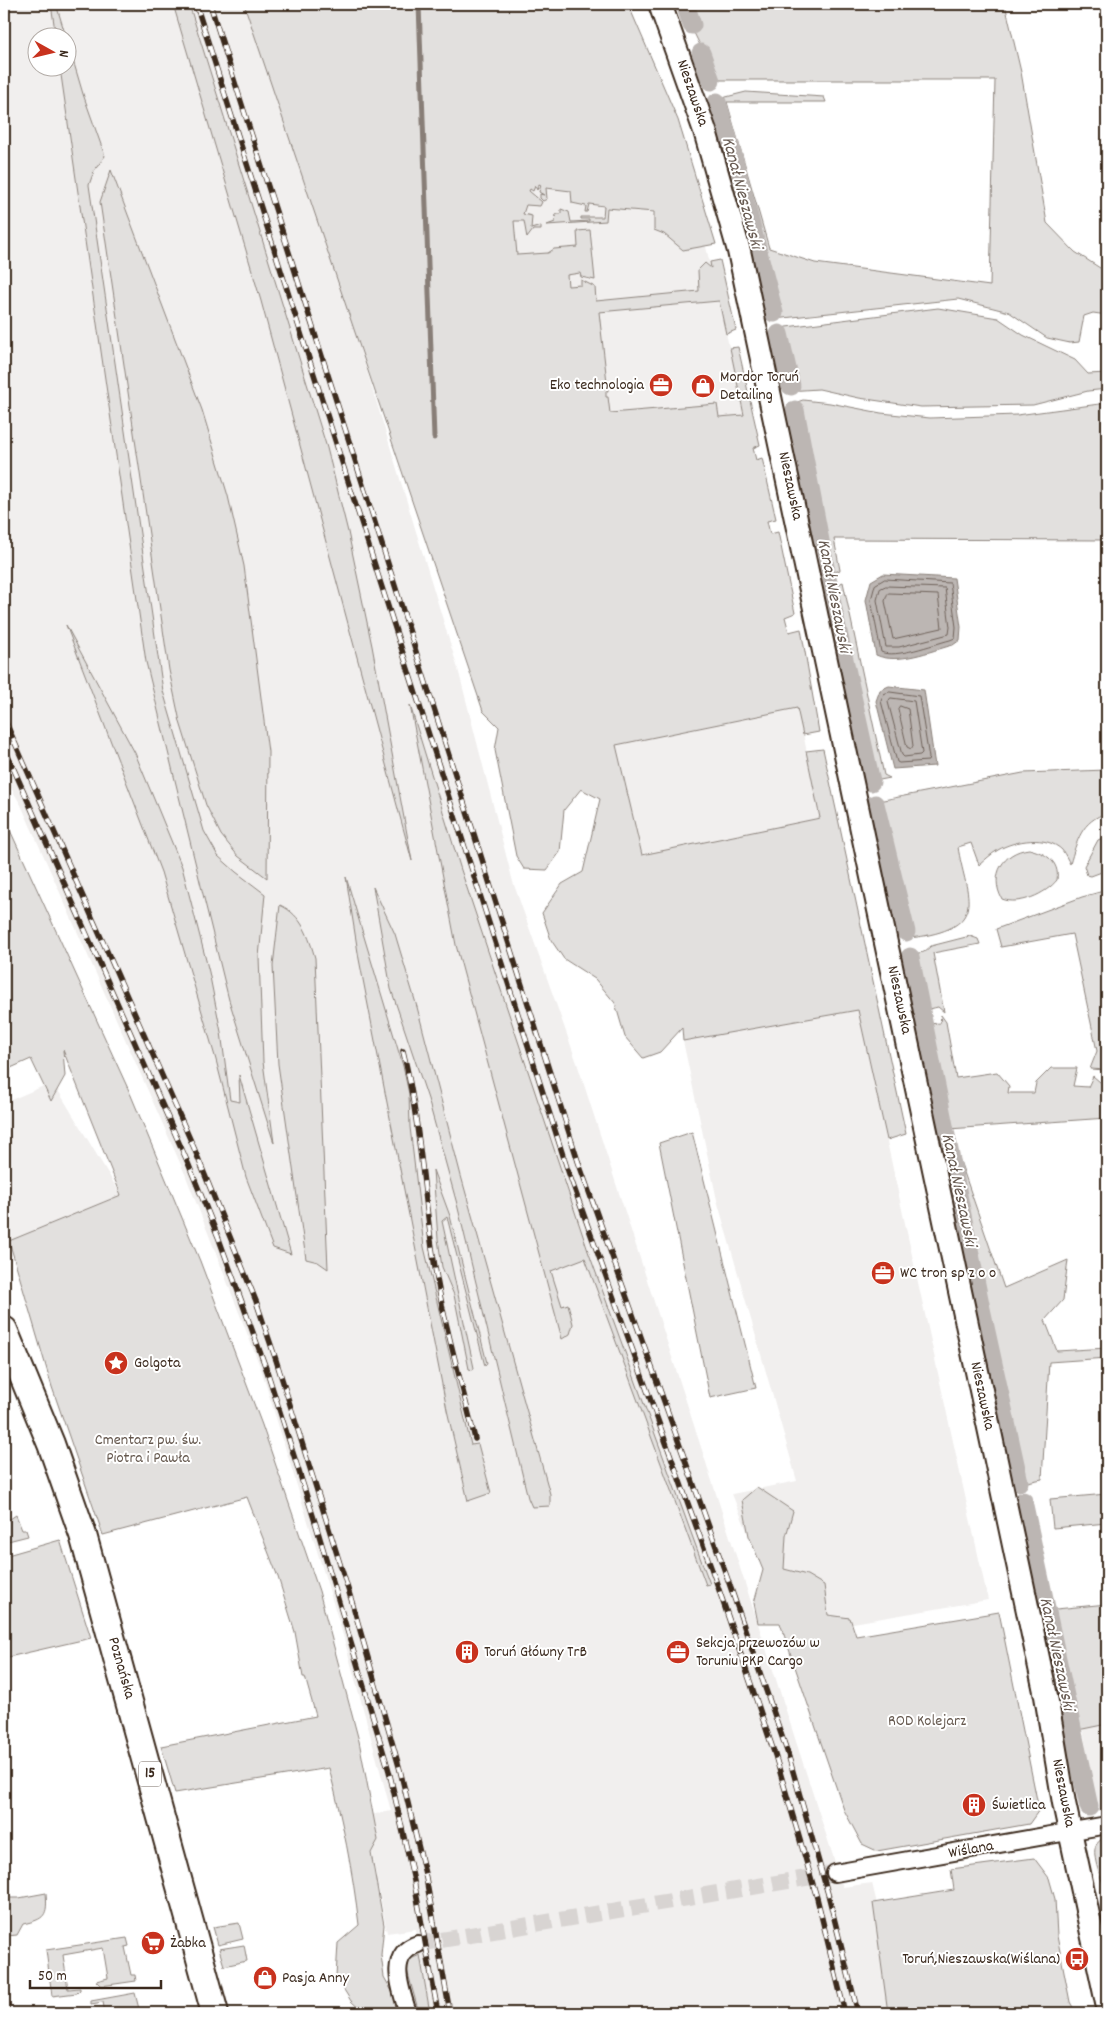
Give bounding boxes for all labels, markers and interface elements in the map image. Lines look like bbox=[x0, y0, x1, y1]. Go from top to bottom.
north arrow bbox=[28, 28, 78, 78]
text: N bbox=[52, 49, 73, 58]
street label: Nieszawska bbox=[670, 56, 714, 130]
water label: Kanał Nieszawski bbox=[714, 134, 769, 254]
place label: Mordor Toruń Detailing bbox=[720, 366, 799, 407]
office icon: Eko technologia bbox=[648, 372, 674, 398]
shop icon: Mordor Toruń Detailing bbox=[690, 373, 716, 399]
place label: Eko technologia bbox=[550, 374, 644, 397]
street label: Nieszawska bbox=[772, 450, 809, 523]
water label: Kanał Nieszawski bbox=[810, 537, 857, 657]
street label: Nieszawska bbox=[881, 964, 918, 1037]
water label: Kanał Nieszawski bbox=[934, 1131, 983, 1251]
office icon: WC tron sp z o o bbox=[870, 1260, 896, 1286]
place label: WC tron sp z o o bbox=[900, 1262, 996, 1285]
place icon: Golgota bbox=[103, 1350, 129, 1376]
place label: Golgota bbox=[134, 1352, 181, 1375]
street label: Nieszawska bbox=[964, 1360, 1001, 1433]
park label: Cmentarz pw. św. Piotra i Pawła bbox=[95, 1429, 201, 1470]
water label: Kanał Nieszawski bbox=[1032, 1595, 1081, 1715]
place label: Sekcja przewozów w Toruniu PKP Cargo bbox=[696, 1632, 820, 1673]
street label: Poznańska bbox=[101, 1634, 141, 1702]
building icon: Toruń Główny TrB bbox=[454, 1639, 480, 1665]
office icon: Sekcja przewozów w Toruniu PKP Cargo bbox=[665, 1639, 691, 1665]
place label: Toruń Główny TrB bbox=[484, 1641, 587, 1664]
park label: ROD Kolejarz bbox=[888, 1710, 966, 1733]
street label: Nieszawska bbox=[1045, 1757, 1081, 1830]
road number: 15 bbox=[139, 1762, 161, 1786]
building icon: Świetlica bbox=[961, 1792, 987, 1818]
place label: Świetlica bbox=[992, 1794, 1046, 1817]
street label: Wiślana bbox=[947, 1835, 996, 1865]
supermarket icon: Żabka bbox=[140, 1930, 166, 1956]
place label: Żabka bbox=[170, 1932, 206, 1955]
bus stop icon: Toruń,Nieszawska(Wiślana) bbox=[1064, 1946, 1090, 1972]
place label: Toruń,Nieszawska(Wiślana) bbox=[902, 1948, 1060, 1971]
scale bar bbox=[30, 1957, 161, 1989]
shop icon: Pasja Anny bbox=[252, 1965, 278, 1991]
text: 50 m bbox=[38, 1966, 67, 1988]
place label: Pasja Anny bbox=[282, 1967, 349, 1990]

